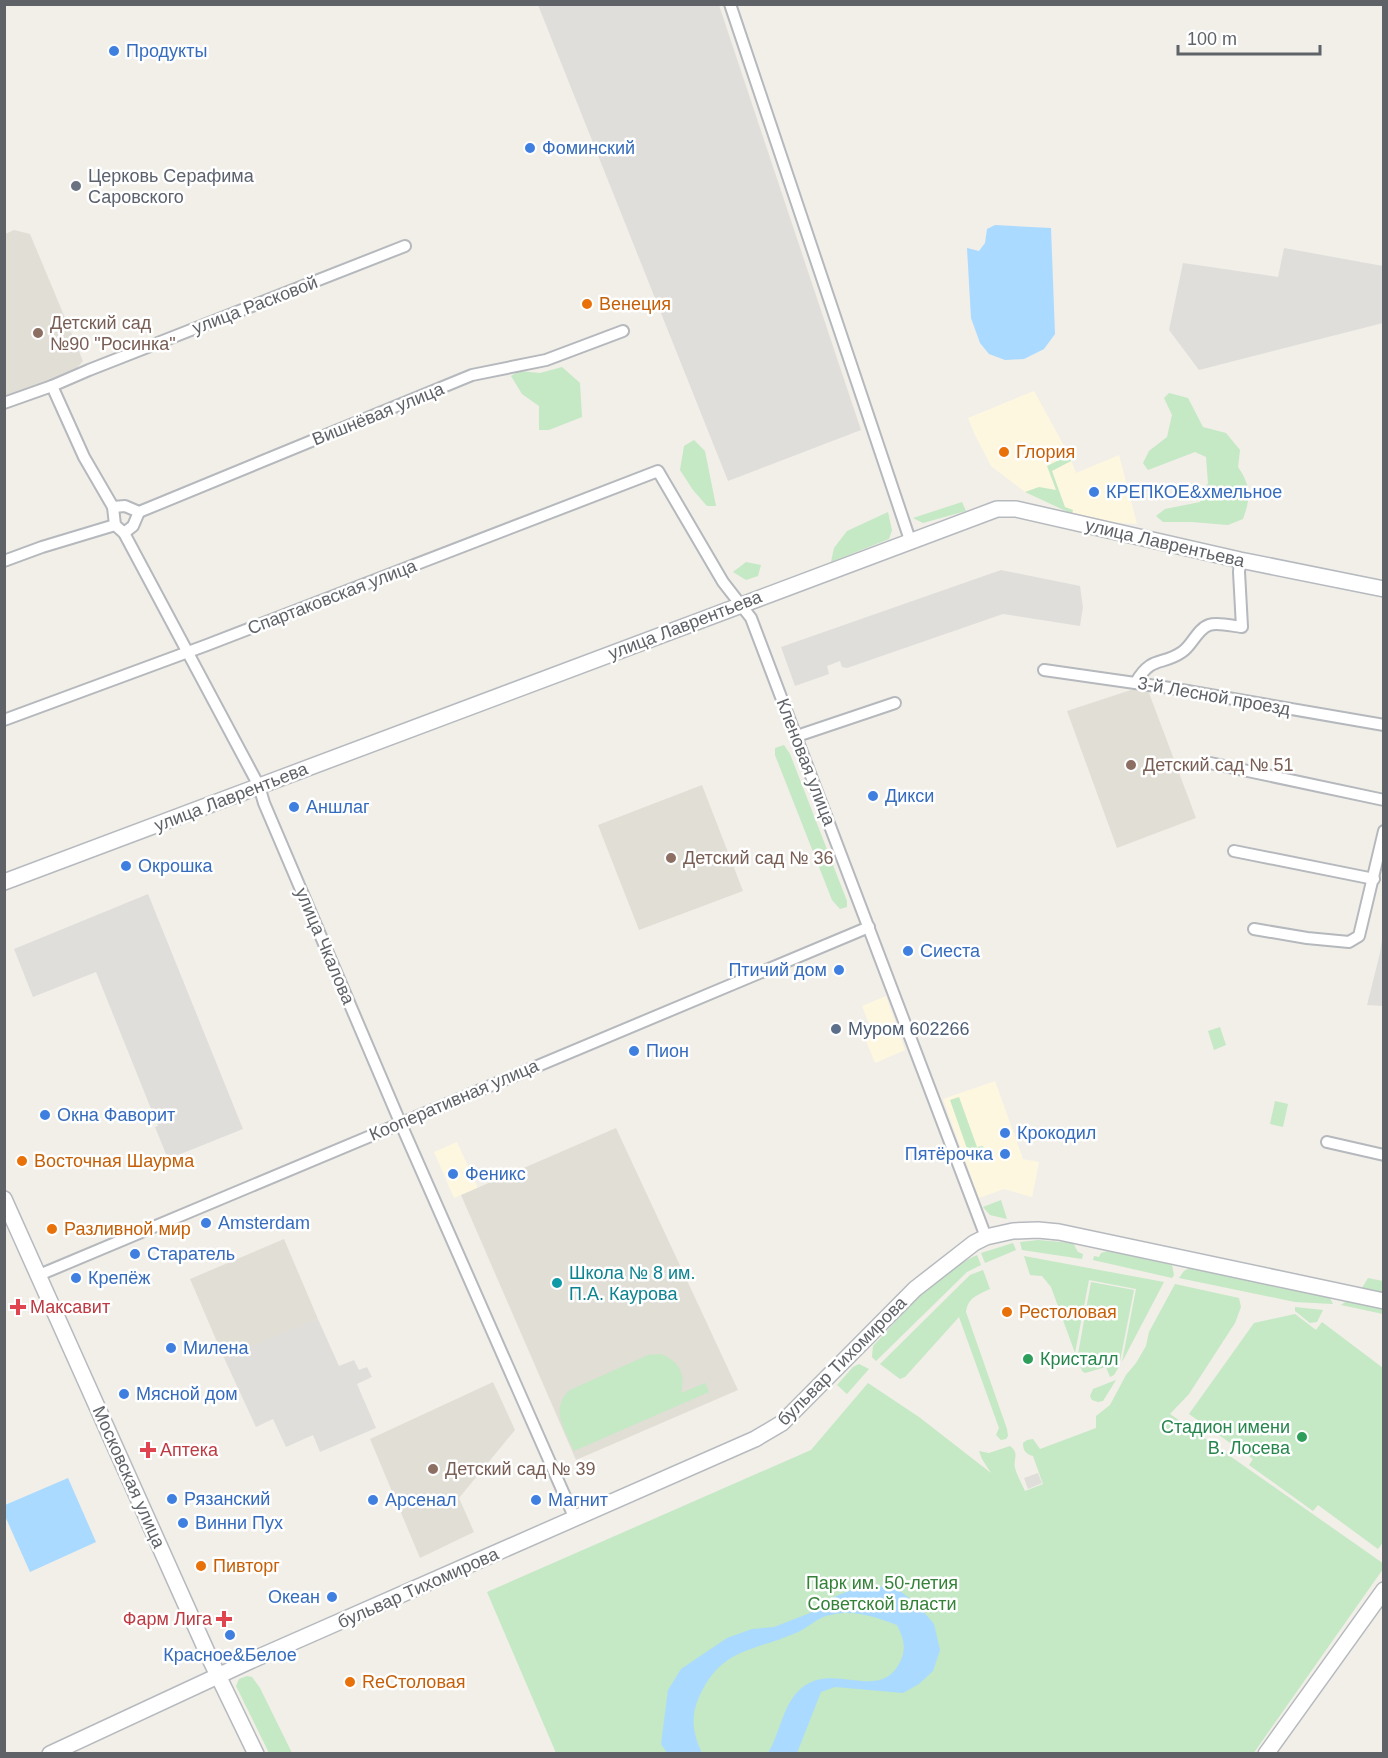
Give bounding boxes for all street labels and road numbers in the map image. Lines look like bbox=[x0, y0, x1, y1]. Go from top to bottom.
street label: улица Расковой bbox=[190, 272, 320, 338]
street label: Вишнёвая улица bbox=[309, 378, 448, 450]
street label: улица Лаврентьева bbox=[1083, 515, 1248, 571]
street label: Спартаковская улица bbox=[245, 555, 420, 638]
street label: улица Лаврентьева bbox=[605, 586, 766, 664]
street label: 3-й Лесной проезд bbox=[1136, 673, 1292, 719]
street label: Кленовая улица bbox=[773, 696, 840, 829]
street label: улица Лаврентьева bbox=[151, 758, 312, 836]
street label: улица Чкалова bbox=[291, 885, 359, 1008]
street label: Кооперативная улица bbox=[366, 1055, 543, 1145]
street label: бульвар Тихомирова bbox=[774, 1292, 911, 1429]
street label: Московская улица bbox=[89, 1403, 170, 1552]
street label: бульвар Тихомирова bbox=[335, 1543, 502, 1632]

